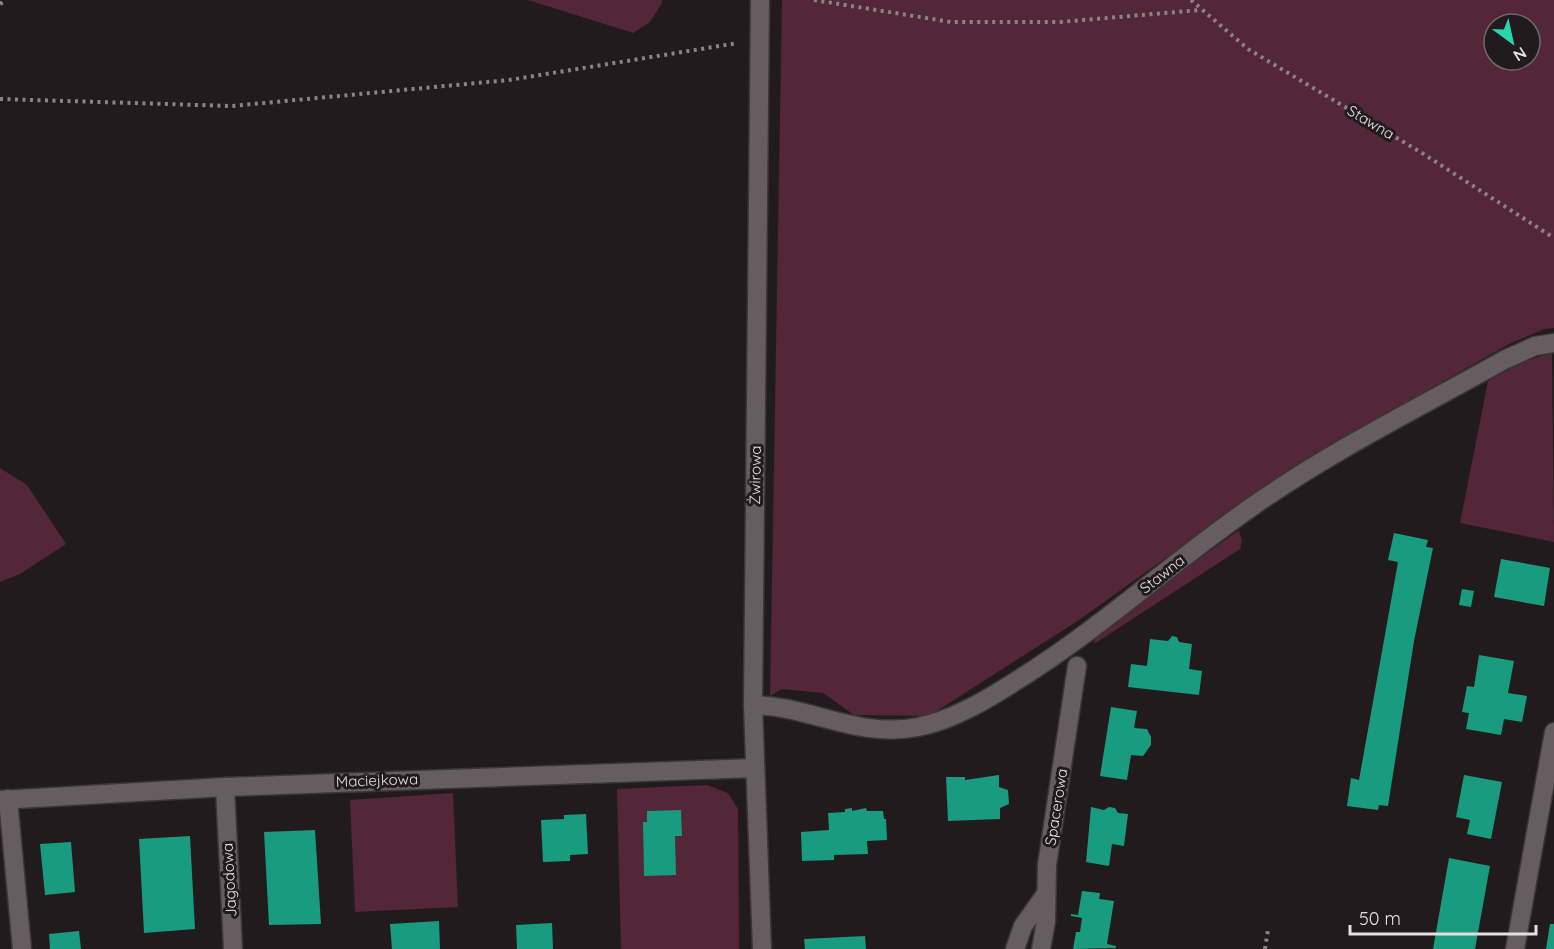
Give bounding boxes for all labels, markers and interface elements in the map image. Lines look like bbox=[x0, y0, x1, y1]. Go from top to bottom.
north arrow bbox=[1482, 12, 1542, 72]
text: N bbox=[1510, 43, 1531, 66]
street label: Stawna bbox=[1344, 101, 1398, 143]
street label: Żwirowa bbox=[745, 445, 765, 505]
street label: Stawna bbox=[1136, 551, 1188, 597]
street label: Spacerowa bbox=[1041, 767, 1071, 847]
street label: Maciejkowa bbox=[336, 769, 418, 791]
street label: Jagodowa bbox=[218, 842, 240, 918]
scale bar bbox=[1350, 898, 1536, 936]
text: 50 m bbox=[1359, 907, 1401, 930]

